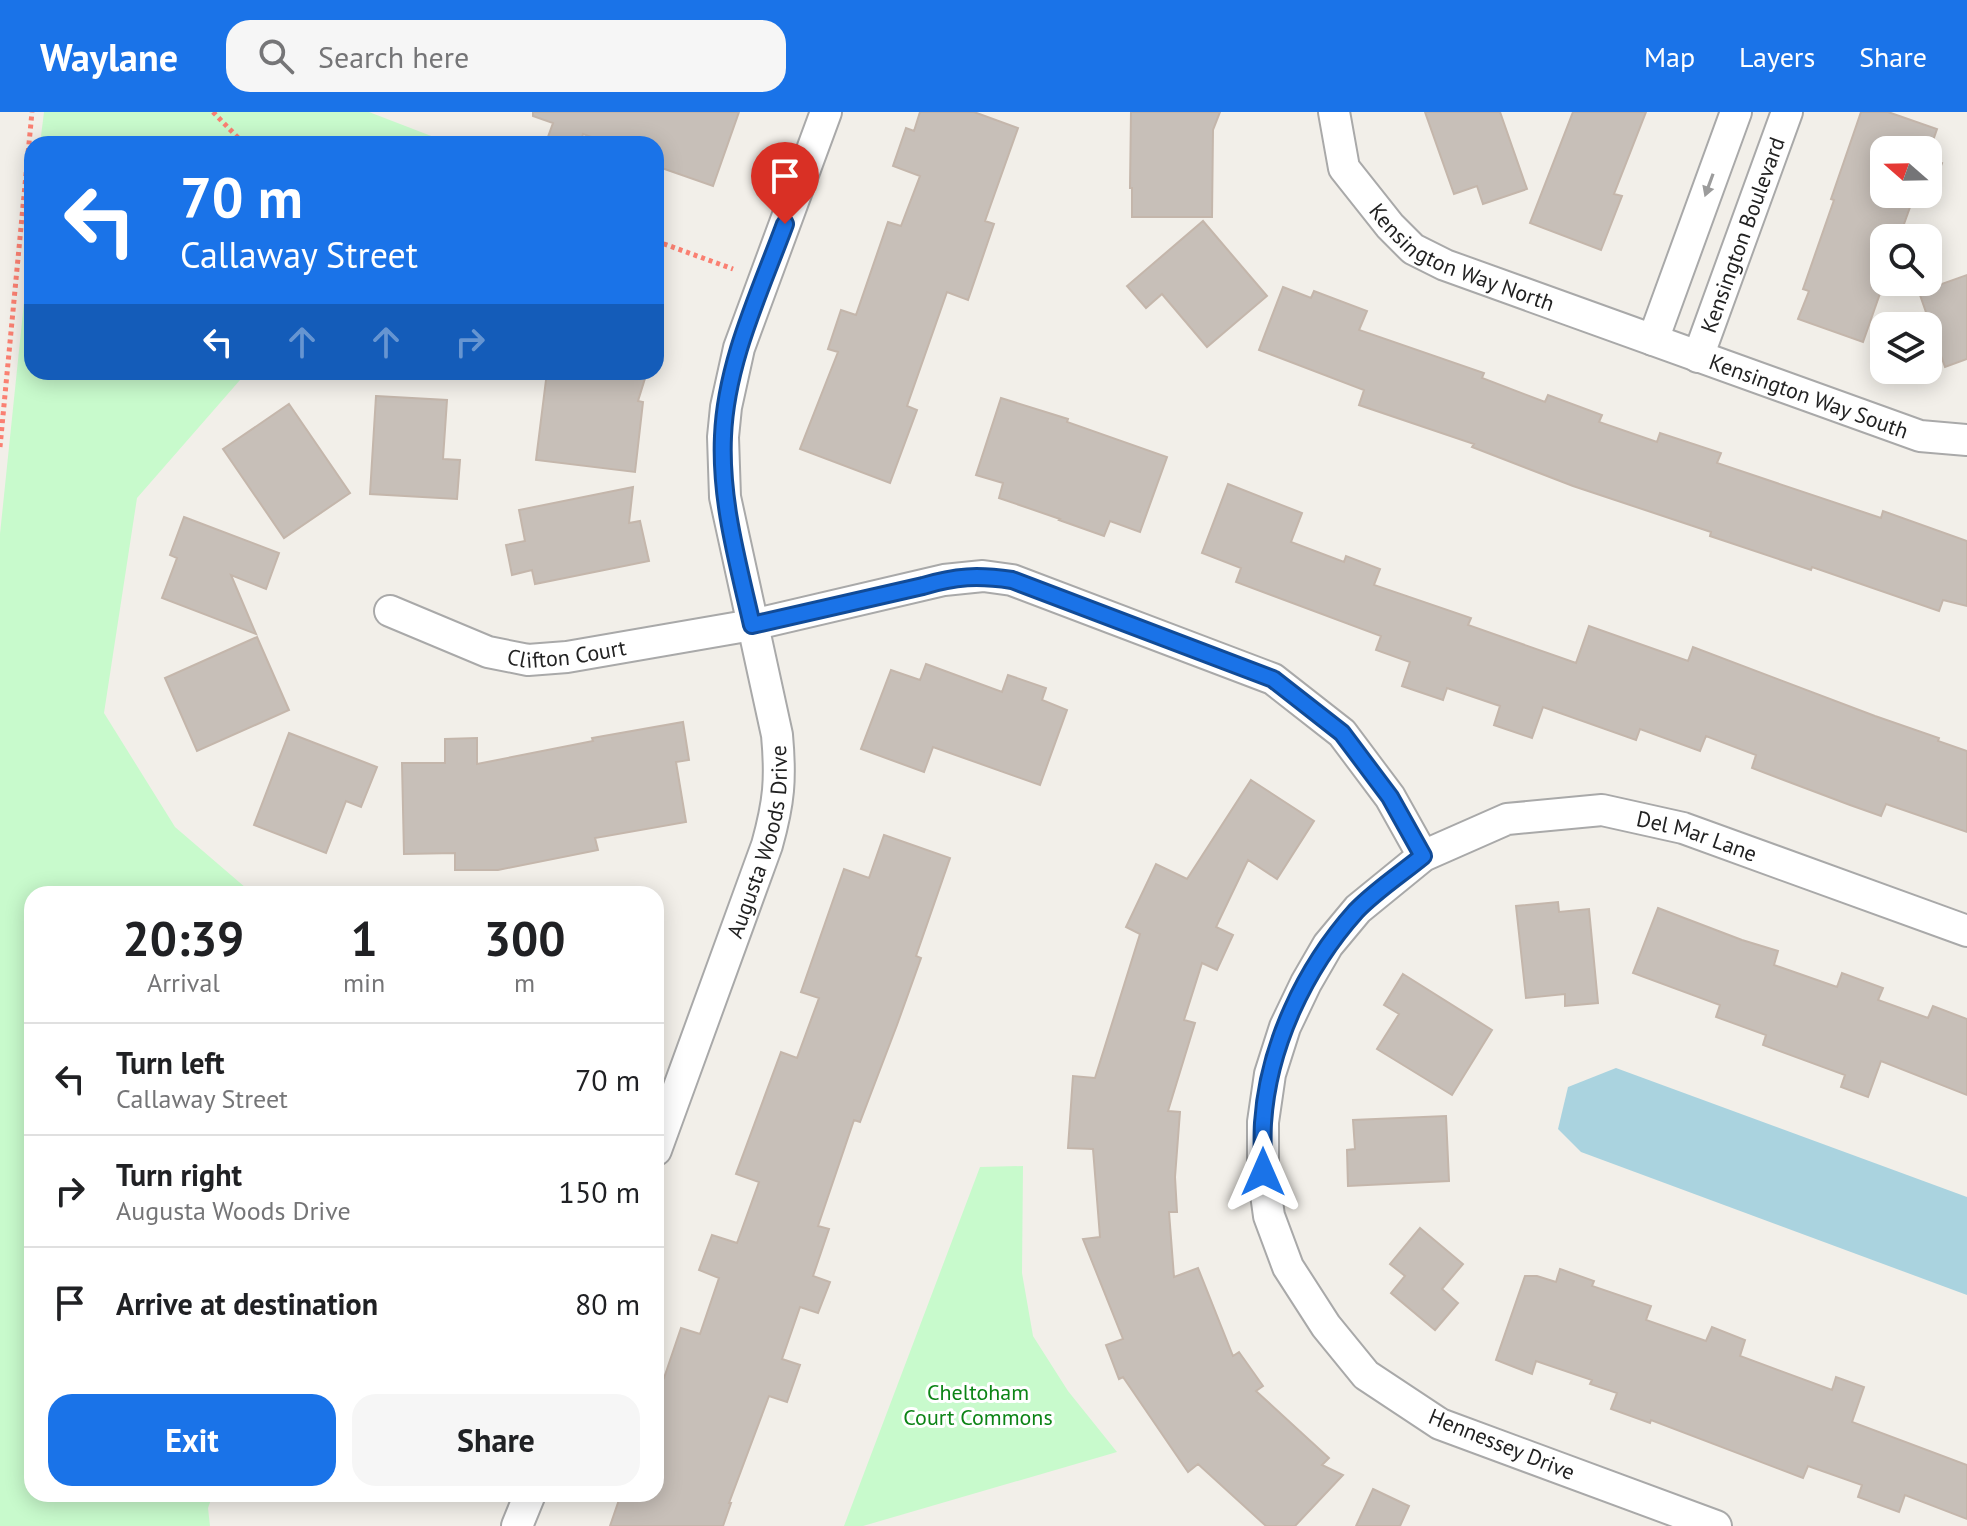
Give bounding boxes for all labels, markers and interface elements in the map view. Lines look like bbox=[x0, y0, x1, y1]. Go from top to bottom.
search box bbox=[226, 20, 786, 92]
text: Waylane bbox=[40, 32, 178, 81]
icon: search bbox=[254, 34, 298, 78]
text: Search here bbox=[318, 37, 469, 76]
text: Map bbox=[1644, 38, 1695, 75]
text: Layers bbox=[1739, 38, 1815, 75]
text: Share bbox=[1859, 38, 1927, 75]
street label: Kensington Boulevard bbox=[1694, 133, 1791, 336]
north arrow bbox=[1870, 136, 1942, 208]
map controls bbox=[1870, 136, 1942, 384]
pin bbox=[751, 142, 819, 224]
icon: arrive bbox=[763, 154, 807, 198]
text: 70 m bbox=[180, 161, 303, 233]
icon: left bbox=[48, 168, 152, 272]
one-way arrow bbox=[1702, 173, 1715, 197]
street label: Kensington Way North bbox=[1363, 197, 1558, 317]
button: search bbox=[1870, 224, 1942, 296]
text: Callaway Street bbox=[180, 231, 418, 278]
button: layers bbox=[1870, 312, 1942, 384]
icon: left bbox=[196, 320, 240, 364]
icon: ahead bbox=[280, 320, 324, 364]
icon: ahead bbox=[364, 320, 408, 364]
icon: right bbox=[448, 320, 492, 364]
street label: Kensington Way South bbox=[1706, 347, 1912, 445]
street label: Clifton Court bbox=[505, 633, 629, 674]
street label: Augusta Woods Drive bbox=[720, 745, 793, 942]
street label: Del Mar Lane bbox=[1634, 804, 1761, 868]
text: 20:39 bbox=[123, 907, 244, 969]
text: 1 bbox=[350, 907, 378, 969]
text: 300 bbox=[484, 907, 565, 969]
text: Arrival bbox=[147, 966, 220, 999]
text: min bbox=[343, 966, 385, 999]
text: m bbox=[514, 966, 535, 999]
text: Turn left bbox=[116, 1043, 224, 1082]
icon: left bbox=[48, 1057, 92, 1101]
text: 70 m bbox=[575, 1060, 640, 1099]
text: Callaway Street bbox=[116, 1082, 288, 1115]
position arrow bbox=[1221, 1130, 1305, 1214]
text: Turn right bbox=[116, 1155, 242, 1194]
icon: right bbox=[48, 1169, 92, 1213]
text: 150 m bbox=[559, 1172, 640, 1211]
text: Augusta Woods Drive bbox=[116, 1194, 351, 1227]
icon: arrive bbox=[48, 1281, 92, 1325]
text: Arrive at destination bbox=[116, 1284, 378, 1323]
text: 80 m bbox=[575, 1284, 640, 1323]
park label: Cheltoham Court Commons bbox=[903, 1378, 1053, 1431]
button: Exit bbox=[48, 1394, 336, 1486]
button: Share bbox=[352, 1394, 640, 1486]
street label: Hennessey Drive bbox=[1425, 1402, 1579, 1486]

